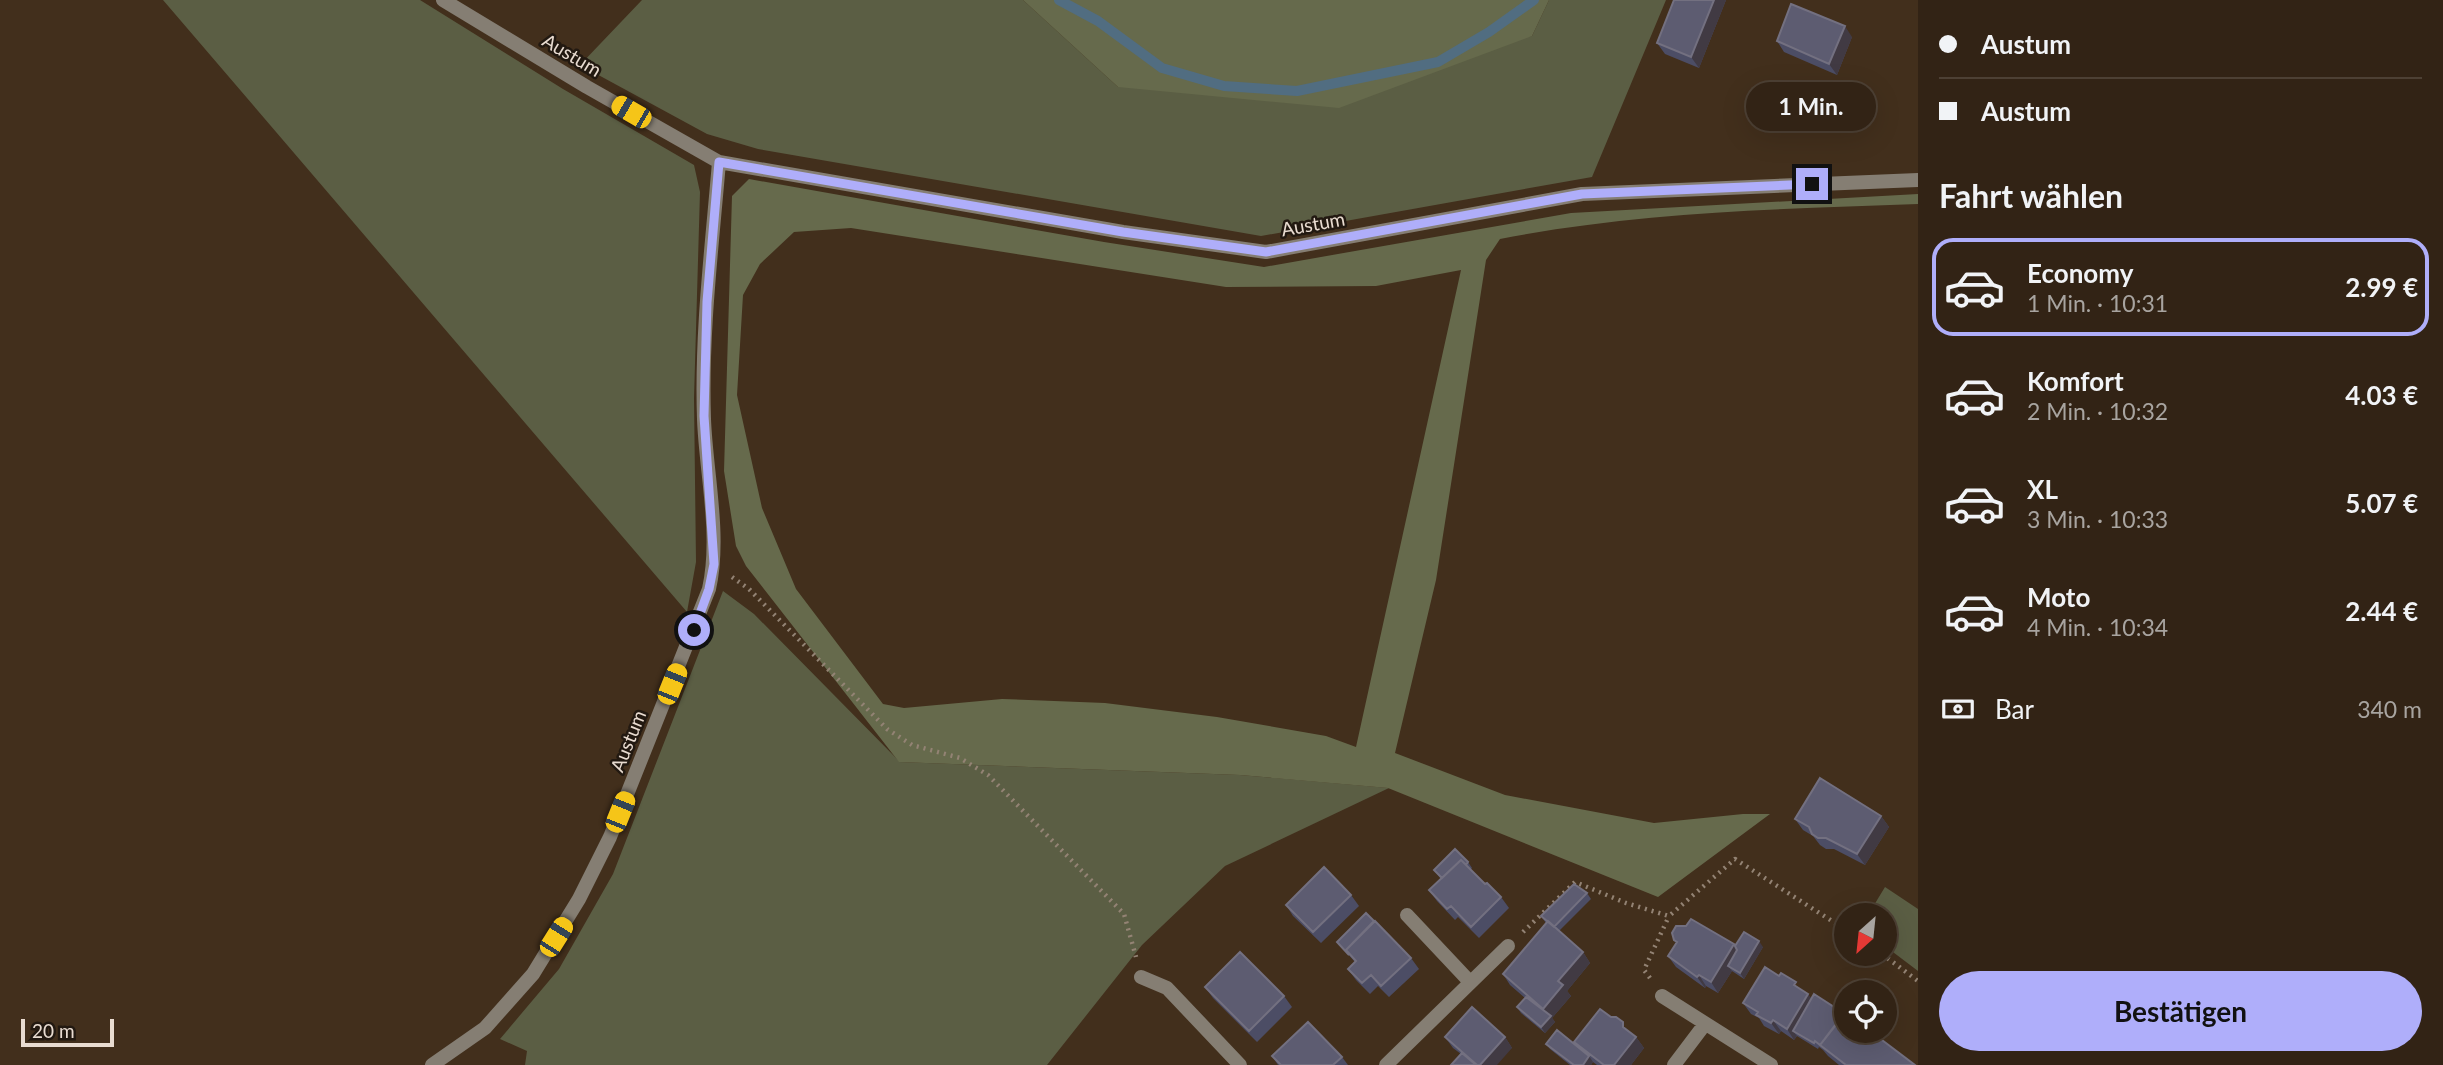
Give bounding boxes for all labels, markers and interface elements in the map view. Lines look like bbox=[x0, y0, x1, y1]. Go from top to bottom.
street label: Austum bbox=[539, 28, 606, 81]
text: Austum bbox=[1981, 28, 2071, 60]
callout: 1 Min. bbox=[1747, 82, 1877, 132]
car bbox=[608, 92, 655, 132]
text: 1 Min. bbox=[1779, 92, 1843, 120]
text: Austum bbox=[1981, 95, 2071, 127]
route end bbox=[1796, 168, 1828, 200]
text: Fahrt wählen bbox=[1939, 176, 2123, 215]
street label: Austum bbox=[1279, 207, 1347, 240]
icon: car bbox=[1943, 256, 2006, 319]
text: Economy bbox=[2027, 257, 2133, 289]
text: 2.99 € bbox=[2345, 271, 2418, 303]
text: 1 Min. · 10:31 bbox=[2027, 289, 2168, 317]
icon: car bbox=[1943, 364, 2006, 427]
text: Komfort bbox=[2027, 365, 2124, 397]
text: 4.03 € bbox=[2345, 379, 2418, 411]
text: 2 Min. · 10:32 bbox=[2027, 397, 2168, 425]
icon: car bbox=[1943, 472, 2006, 535]
text: XL bbox=[2027, 473, 2058, 505]
text: 5.07 € bbox=[2345, 487, 2418, 519]
text: 3 Min. · 10:33 bbox=[2027, 505, 2168, 533]
icon: car bbox=[1943, 580, 2006, 643]
text: Moto bbox=[2027, 581, 2090, 613]
text: 2.44 € bbox=[2345, 595, 2418, 627]
text: 4 Min. · 10:34 bbox=[2027, 613, 2168, 641]
route start bbox=[678, 614, 710, 646]
car bbox=[655, 661, 690, 707]
icon: cash bbox=[1939, 690, 1977, 728]
text: Bar bbox=[1995, 693, 2034, 725]
text: 340 m bbox=[2357, 695, 2422, 723]
street label: Austum bbox=[605, 707, 650, 775]
car bbox=[603, 789, 638, 835]
north arrow bbox=[1834, 903, 1897, 966]
map controls bbox=[1834, 903, 1897, 1043]
car bbox=[536, 914, 577, 960]
button: Bestätigen bbox=[1939, 971, 2422, 1051]
button: locate bbox=[1834, 980, 1897, 1043]
scale bar bbox=[21, 1016, 114, 1048]
text: 20 m bbox=[32, 1019, 75, 1042]

